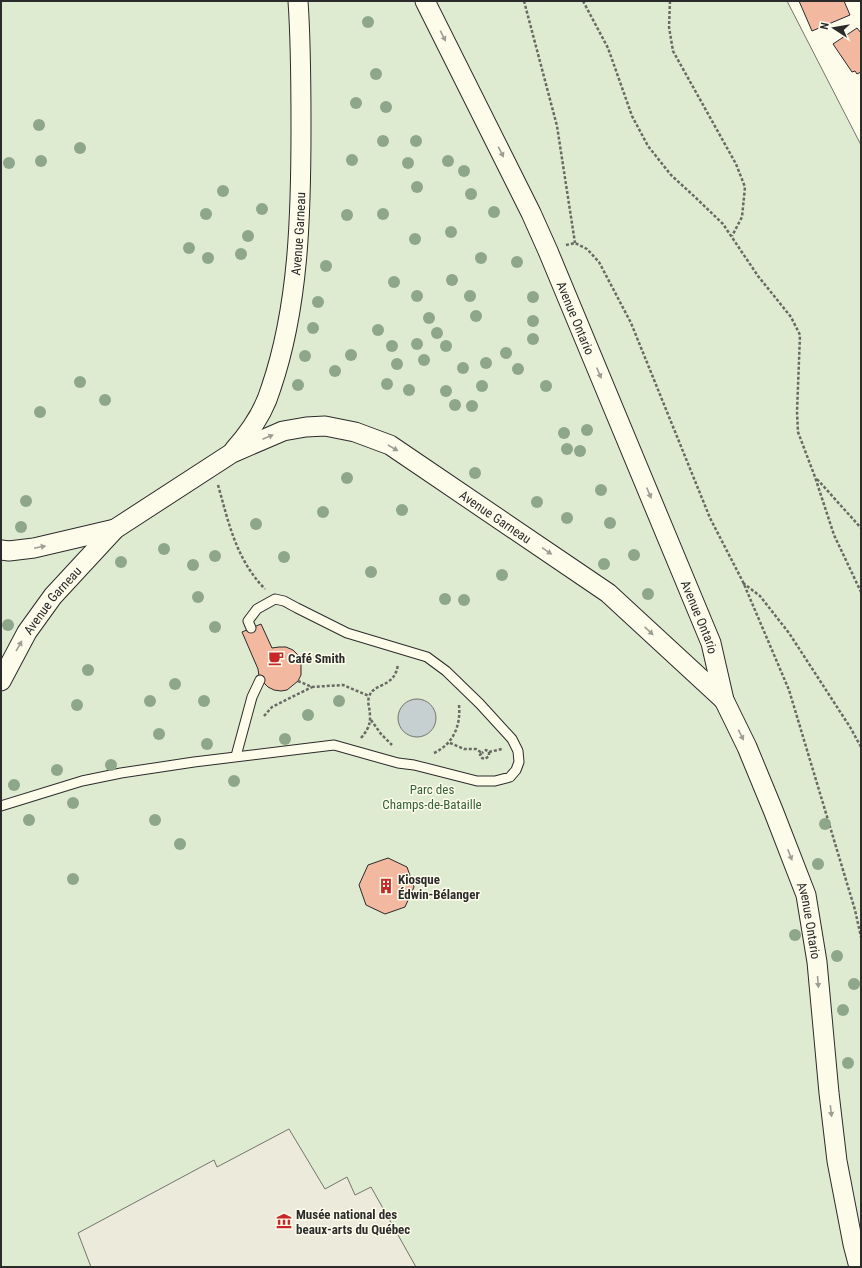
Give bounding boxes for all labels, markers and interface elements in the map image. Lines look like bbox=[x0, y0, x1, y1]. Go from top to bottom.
north arrow bbox=[814, 8, 854, 48]
text: N bbox=[818, 21, 832, 31]
one-way arrow bbox=[440, 30, 446, 42]
one-way arrow bbox=[498, 146, 504, 158]
street label: Avenue Garneau bbox=[288, 192, 308, 276]
street label: Avenue Ontario bbox=[553, 279, 597, 357]
one-way arrow bbox=[596, 368, 602, 379]
one-way arrow bbox=[263, 434, 275, 440]
one-way arrow bbox=[387, 444, 398, 451]
street label: Avenue Garneau bbox=[457, 487, 534, 547]
one-way arrow bbox=[646, 488, 652, 499]
one-way arrow bbox=[33, 543, 46, 549]
one-way arrow bbox=[542, 547, 552, 555]
street label: Avenue Garneau bbox=[21, 564, 85, 638]
street label: Avenue Ontario bbox=[678, 578, 720, 655]
one-way arrow bbox=[644, 626, 654, 636]
one-way arrow bbox=[15, 640, 22, 652]
cafe icon: Café Smith bbox=[267, 649, 285, 667]
place label: Café Smith bbox=[288, 651, 345, 666]
one-way arrow bbox=[738, 730, 744, 741]
park label: Parc des Champs-de-Bataille bbox=[382, 782, 482, 812]
one-way arrow bbox=[788, 850, 794, 862]
place label: Kiosque Édwin-Bélanger bbox=[398, 872, 480, 902]
building icon: Kiosque Édwin-Bélanger bbox=[377, 877, 395, 895]
street label: Avenue Ontario bbox=[794, 880, 823, 960]
one-way arrow bbox=[815, 976, 822, 988]
one-way arrow bbox=[828, 1105, 834, 1117]
place label: Musée national des beaux-arts du Québec bbox=[296, 1207, 410, 1237]
museum icon: Musée national des beaux-arts du Québec bbox=[275, 1212, 293, 1230]

